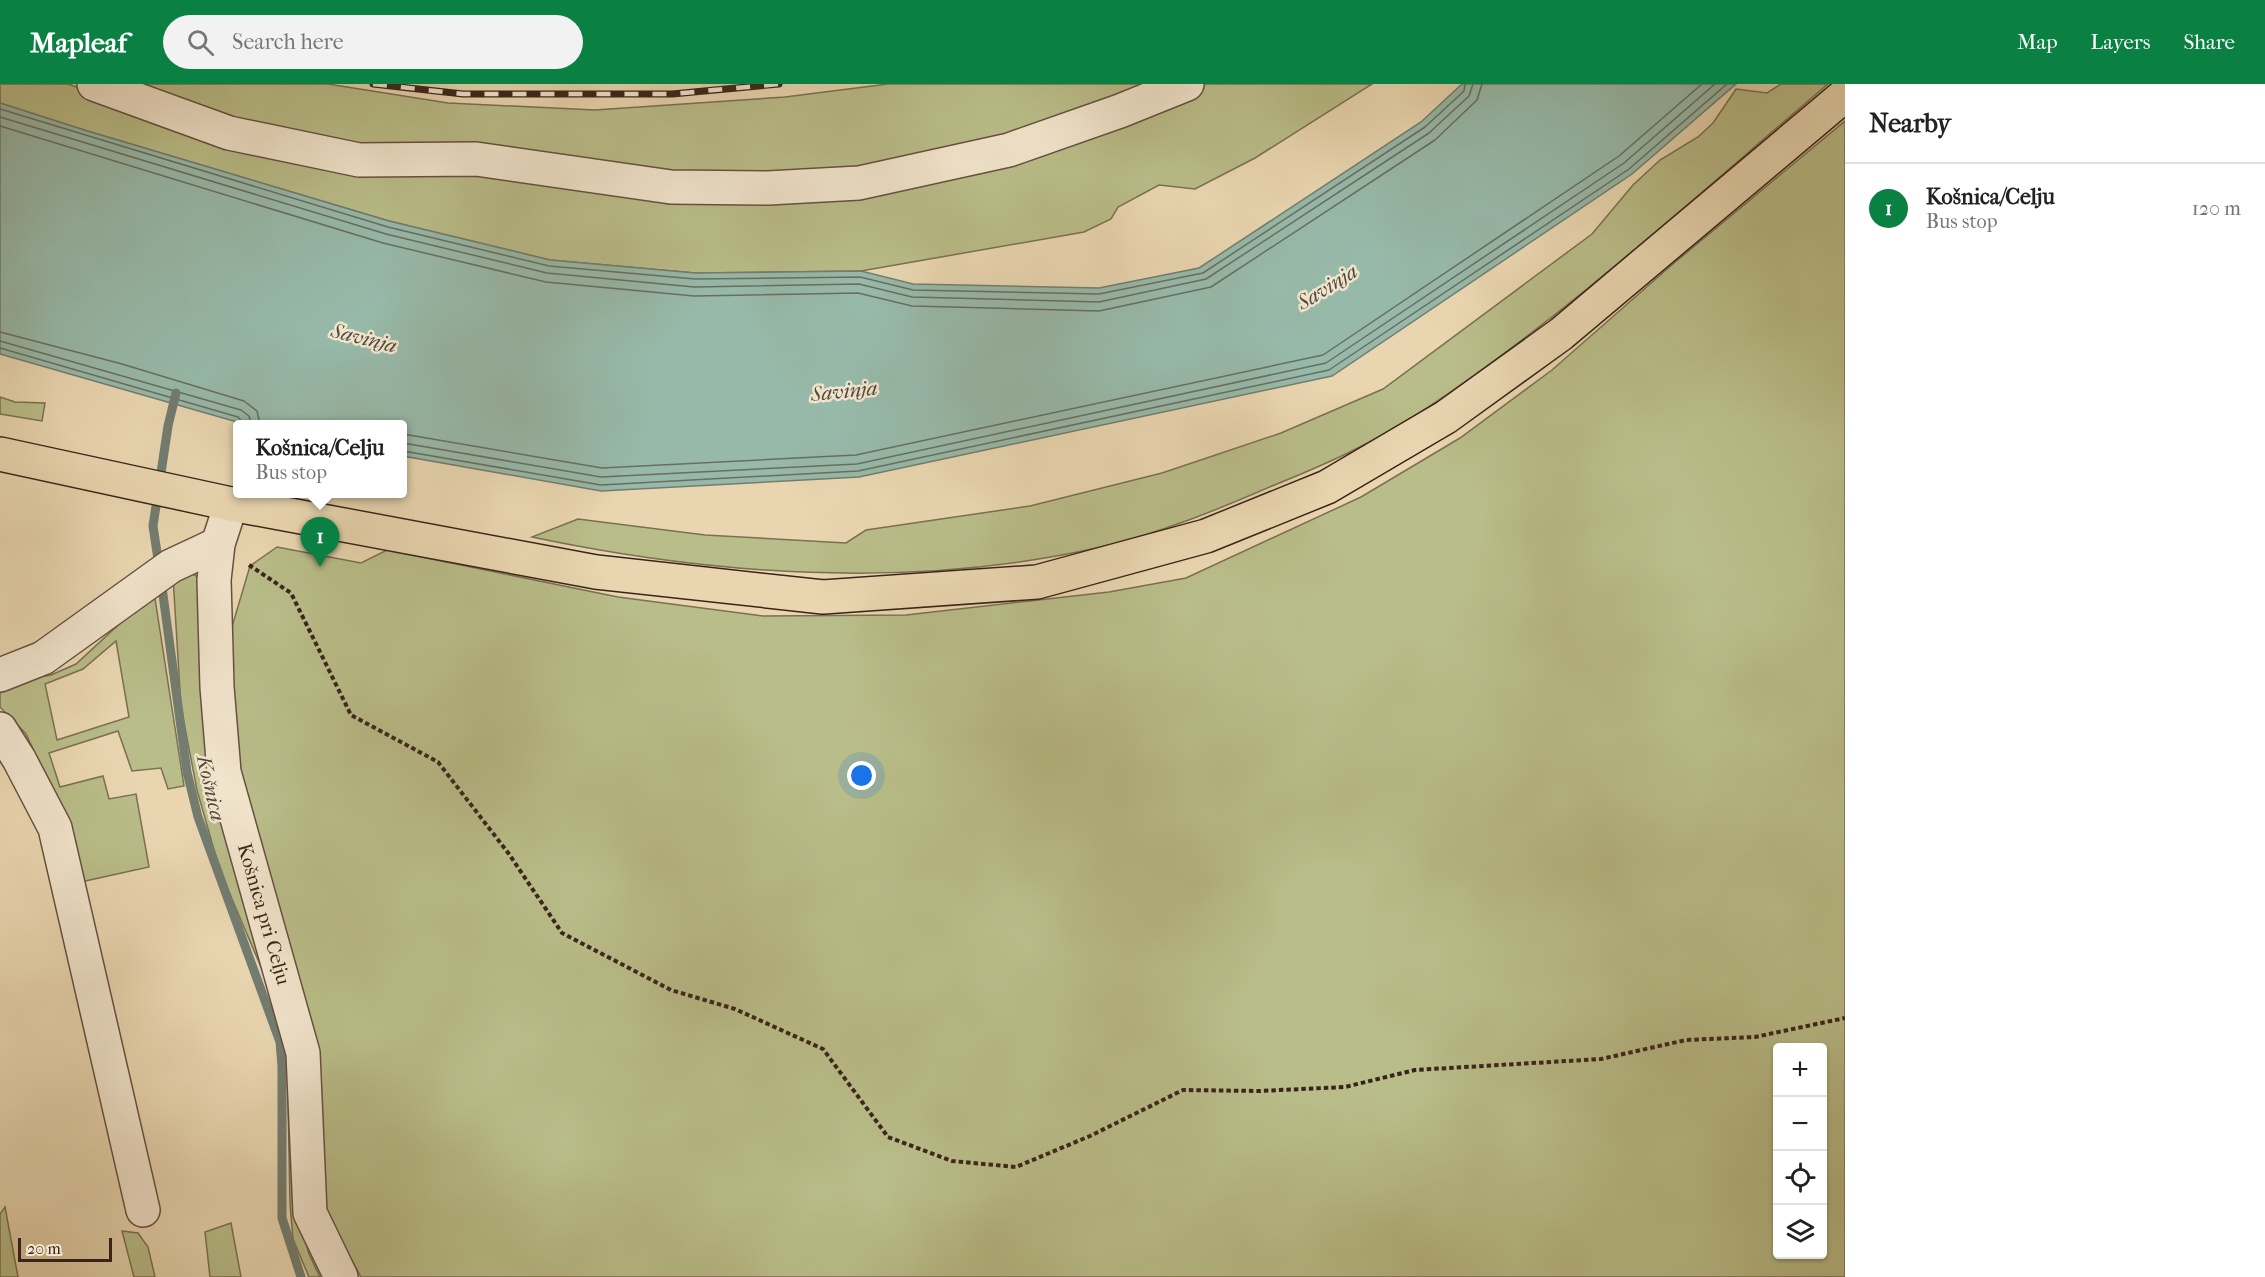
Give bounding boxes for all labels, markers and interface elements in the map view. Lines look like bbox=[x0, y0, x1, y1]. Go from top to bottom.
search box bbox=[163, 15, 583, 69]
text: Mapleaf bbox=[30, 26, 127, 59]
icon: search bbox=[184, 26, 217, 59]
text: Search here bbox=[232, 29, 344, 55]
text: Map bbox=[2017, 30, 2058, 54]
text: Layers bbox=[2091, 30, 2150, 54]
text: Share bbox=[2183, 30, 2235, 54]
text: Nearby bbox=[1869, 108, 1951, 139]
text: Košnica/Celju bbox=[1926, 184, 2055, 210]
text: 1 bbox=[1885, 197, 1892, 220]
text: 120 m bbox=[2192, 197, 2241, 220]
text: Bus stop bbox=[1926, 210, 1998, 233]
water label: Savinja bbox=[1292, 259, 1362, 315]
water label: Savinja bbox=[328, 318, 399, 358]
water label: Savinja bbox=[809, 376, 878, 407]
popup bbox=[233, 420, 407, 498]
text: Košnica/Celju bbox=[256, 435, 384, 461]
text: Bus stop bbox=[256, 461, 327, 484]
pin: 1 bbox=[300, 518, 340, 567]
water label: Košnica bbox=[191, 751, 230, 823]
your location bbox=[847, 761, 876, 790]
street label: Košnica pri Celju bbox=[233, 841, 295, 988]
map controls bbox=[1773, 1043, 1827, 1259]
button: + bbox=[1773, 1043, 1827, 1097]
button: − bbox=[1773, 1097, 1827, 1151]
button: locate bbox=[1773, 1151, 1827, 1205]
button: layers bbox=[1773, 1205, 1827, 1259]
scale bar bbox=[18, 1235, 112, 1262]
text: 20 m bbox=[27, 1239, 61, 1258]

